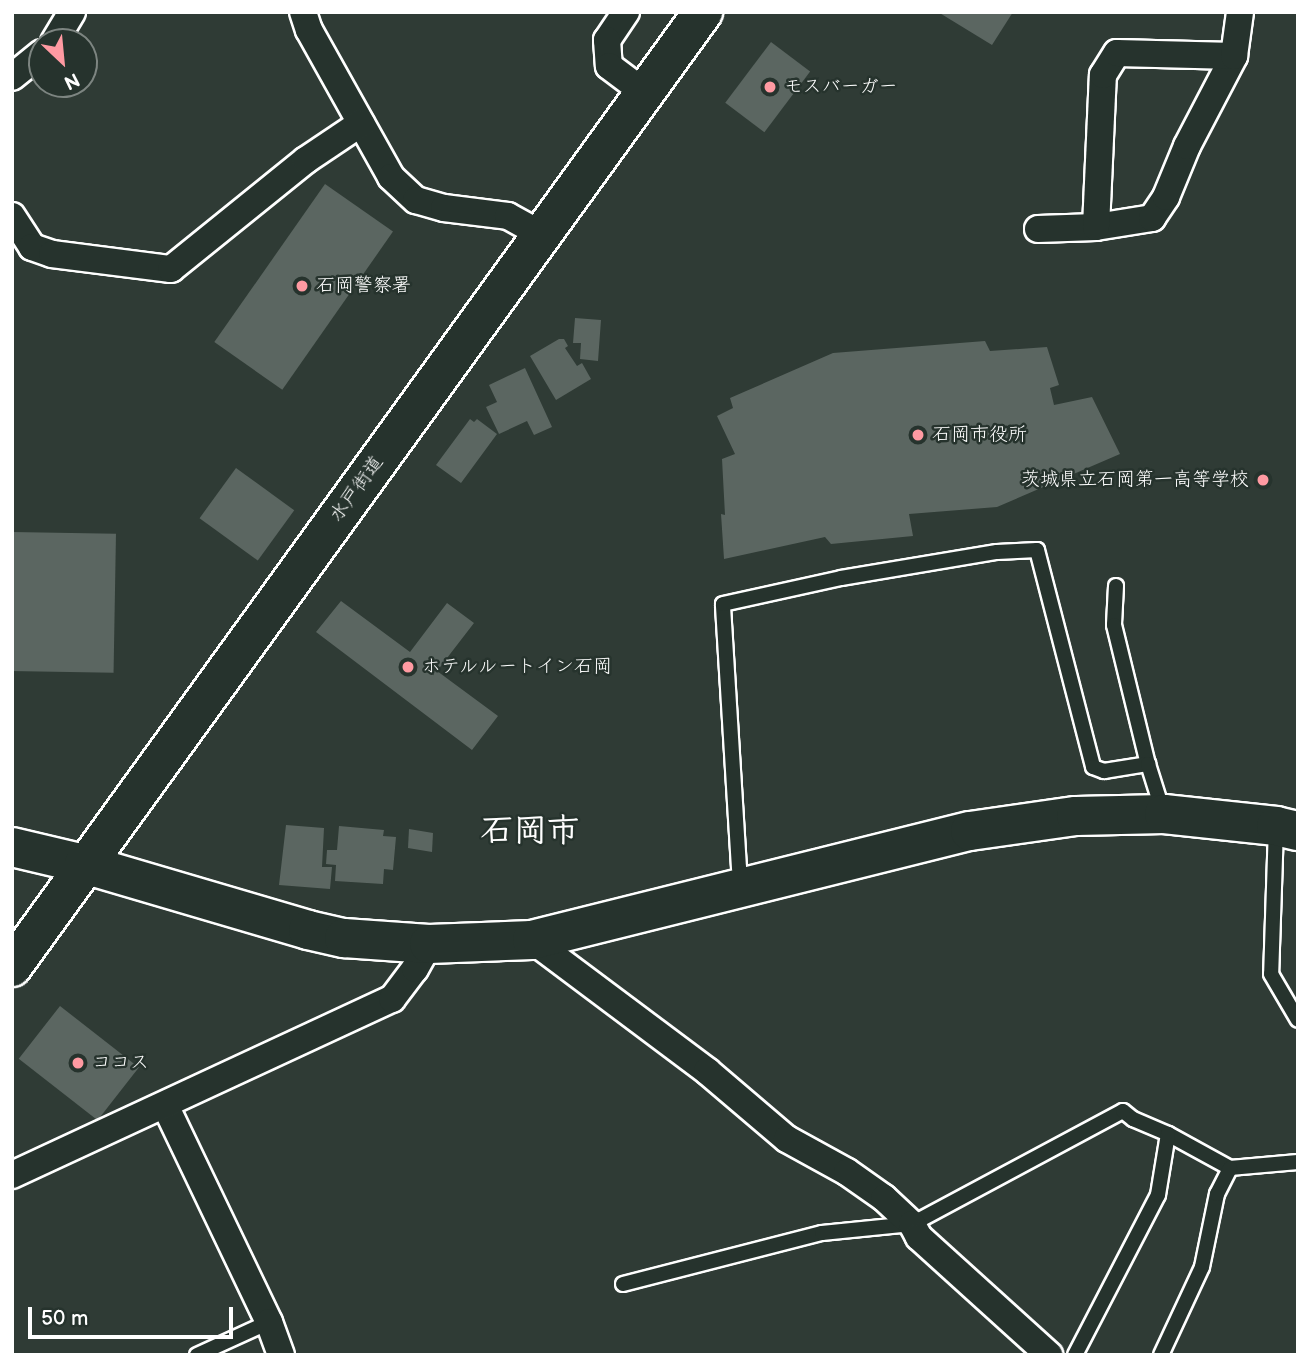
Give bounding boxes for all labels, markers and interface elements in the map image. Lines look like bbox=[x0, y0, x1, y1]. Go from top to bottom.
north arrow bbox=[28, 28, 98, 98]
text: N bbox=[60, 67, 83, 94]
place label: モスバーガー bbox=[784, 76, 898, 98]
marker: モスバーガー bbox=[762, 79, 778, 95]
place label: 石岡警察署 bbox=[316, 275, 411, 297]
marker: 石岡警察署 bbox=[294, 278, 310, 294]
place label: 石岡市役所 bbox=[932, 424, 1027, 446]
marker: 石岡市役所 bbox=[910, 427, 926, 443]
street label: 水戸街道 bbox=[325, 452, 389, 526]
place label: 茨城県立石岡第一高等学校 bbox=[1021, 469, 1249, 491]
marker: 茨城県立石岡第一高等学校 bbox=[1255, 472, 1271, 488]
place label: ホテルルートイン石岡 bbox=[422, 656, 613, 678]
marker: ホテルルートイン石岡 bbox=[400, 659, 416, 675]
district label: 石岡市 bbox=[481, 812, 579, 852]
place label: ココス bbox=[92, 1052, 149, 1074]
marker: ココス bbox=[70, 1055, 86, 1071]
scale bar bbox=[32, 1294, 236, 1338]
text: 50 m bbox=[41, 1306, 88, 1331]

